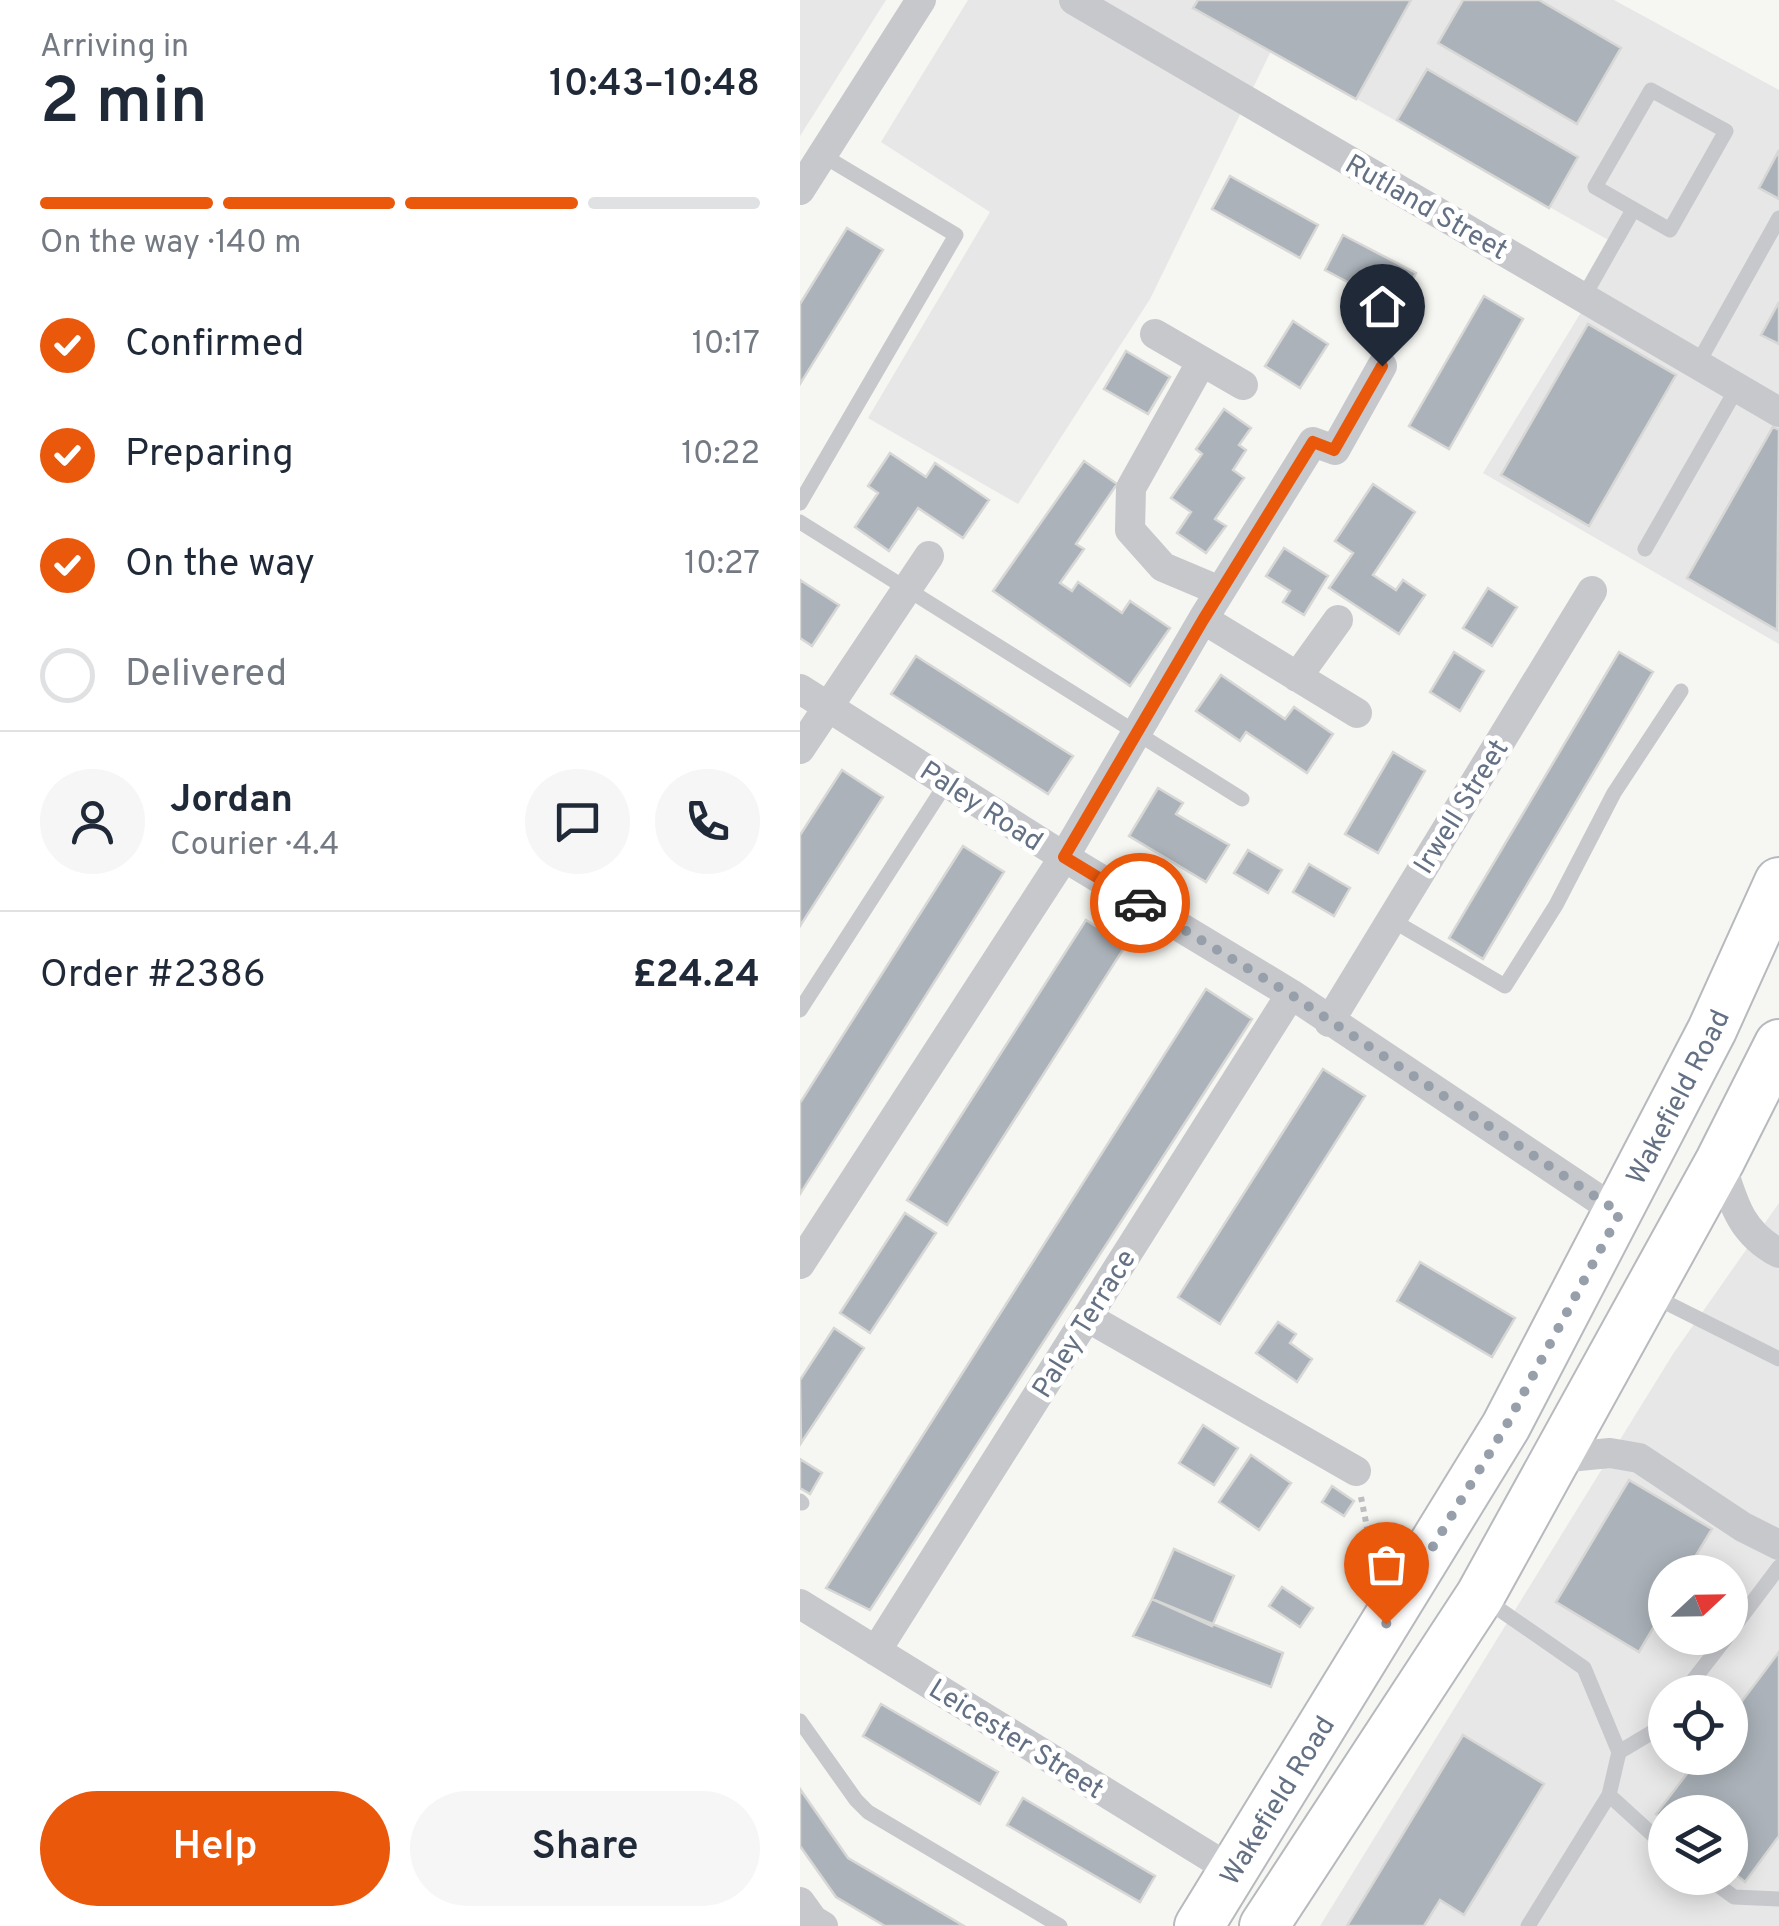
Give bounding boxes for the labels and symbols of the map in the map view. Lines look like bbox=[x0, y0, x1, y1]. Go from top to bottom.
street label: Rutland Street bbox=[1338, 148, 1513, 270]
pin bbox=[1340, 264, 1425, 367]
street label: Irwell Street bbox=[1407, 734, 1518, 882]
street label: Paley Road bbox=[912, 754, 1049, 861]
courier bbox=[1090, 853, 1190, 953]
street label: Wakefield Road bbox=[1620, 1005, 1740, 1192]
street label: Paley Terrace bbox=[1026, 1244, 1145, 1406]
pin bbox=[1344, 1522, 1429, 1625]
north arrow bbox=[1648, 1555, 1748, 1655]
street label: Leicester Street bbox=[921, 1672, 1110, 1809]
street label: Wakefield Road bbox=[1213, 1710, 1345, 1893]

